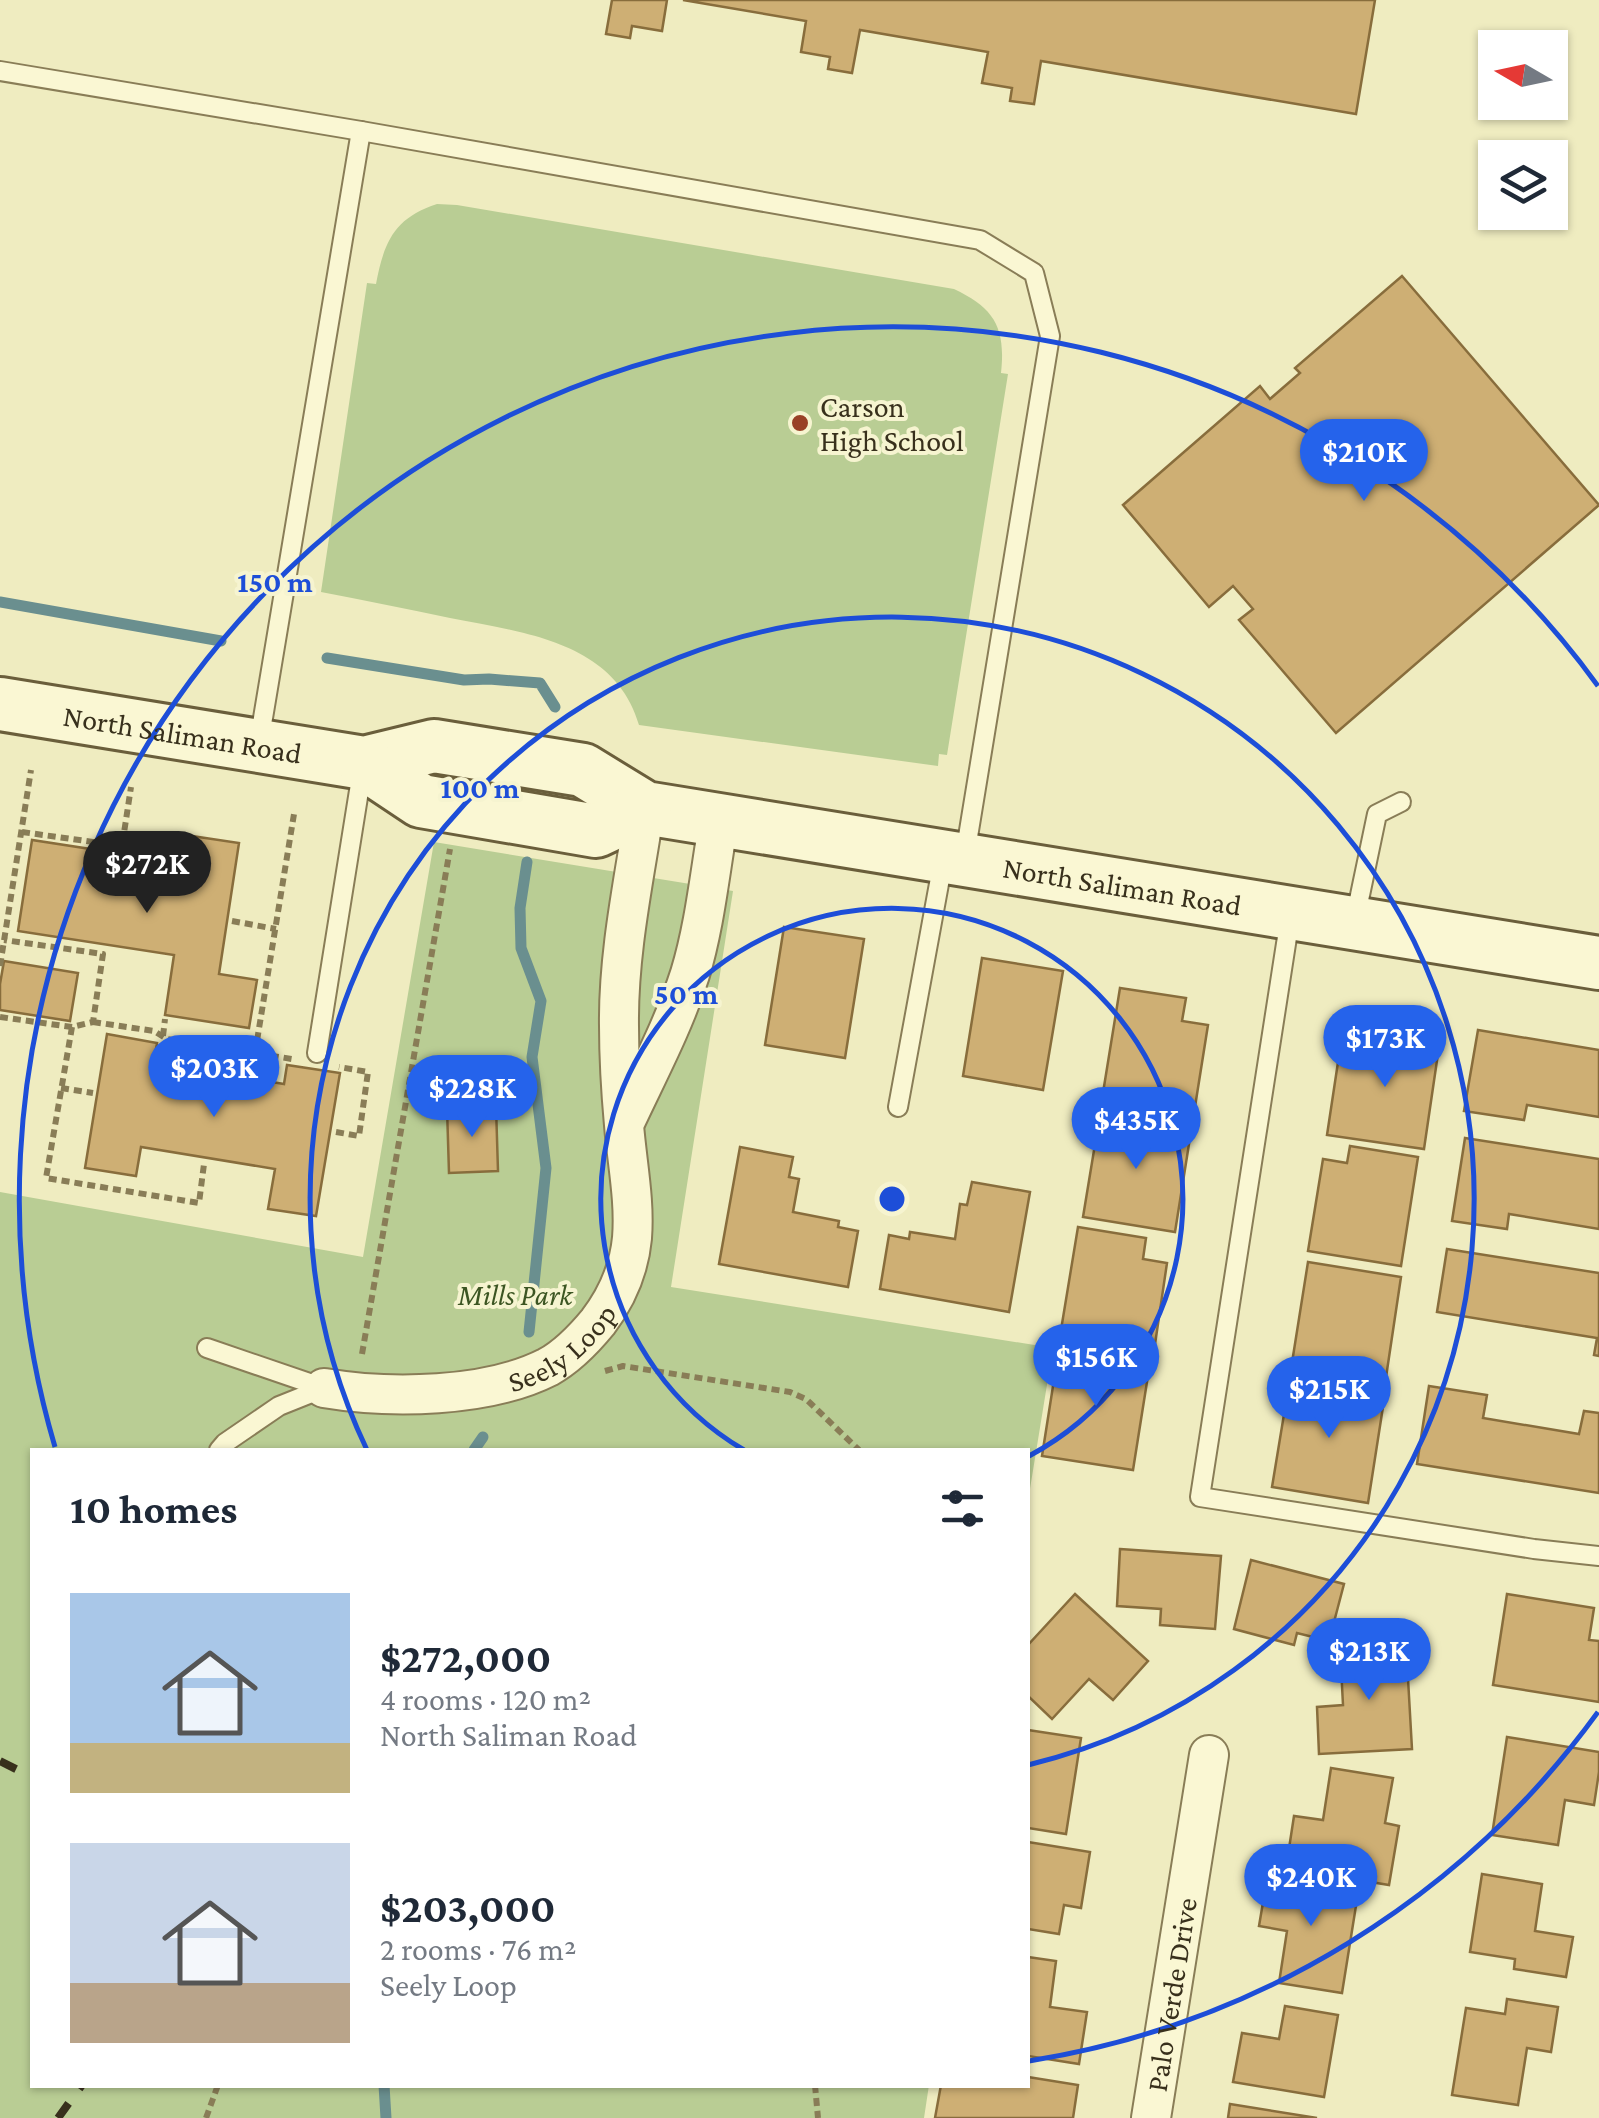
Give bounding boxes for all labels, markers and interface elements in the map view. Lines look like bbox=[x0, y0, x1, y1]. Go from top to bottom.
north arrow bbox=[1478, 30, 1568, 120]
map controls bbox=[1478, 30, 1568, 230]
button: layers bbox=[1478, 140, 1568, 230]
place label: Carson High School bbox=[820, 390, 964, 458]
marker: Carson High School bbox=[789, 412, 811, 434]
pin: $210K bbox=[1294, 419, 1434, 504]
text: $210K bbox=[1322, 433, 1406, 469]
text: 150 m bbox=[237, 565, 313, 598]
street label: North Saliman Road bbox=[61, 698, 304, 769]
text: 100 m bbox=[441, 771, 520, 804]
pin: $272K bbox=[77, 831, 217, 916]
text: $272K bbox=[105, 845, 189, 881]
street label: North Saliman Road bbox=[1001, 850, 1244, 921]
text: 50 m bbox=[654, 977, 719, 1010]
pin: $173K bbox=[1315, 1005, 1455, 1090]
text: $173K bbox=[1345, 1019, 1425, 1055]
pin: $203K bbox=[144, 1035, 284, 1120]
text: $203K bbox=[170, 1049, 258, 1085]
pin: $228K bbox=[402, 1055, 542, 1140]
text: $228K bbox=[428, 1069, 516, 1105]
pin: $435K bbox=[1066, 1087, 1206, 1172]
text: $435K bbox=[1094, 1101, 1178, 1137]
centre of rings bbox=[874, 1181, 910, 1217]
park label: Mills Park bbox=[457, 1278, 574, 1311]
street label: Seely Loop bbox=[504, 1298, 623, 1398]
pin: $156K bbox=[1026, 1324, 1166, 1409]
text: $156K bbox=[1055, 1338, 1137, 1374]
pin: $215K bbox=[1259, 1356, 1399, 1441]
text: $215K bbox=[1289, 1370, 1369, 1406]
icon: filters bbox=[935, 1481, 990, 1536]
text: 10 homes bbox=[70, 1485, 237, 1532]
pin: $213K bbox=[1299, 1618, 1439, 1703]
text: $213K bbox=[1329, 1632, 1409, 1668]
icon: home bbox=[150, 1633, 270, 1753]
text: $272,000 bbox=[380, 1634, 551, 1681]
text: 4 rooms · 120 m² bbox=[380, 1681, 591, 1717]
text: North Saliman Road bbox=[380, 1717, 637, 1753]
pin: $240K bbox=[1241, 1844, 1381, 1929]
text: $240K bbox=[1266, 1858, 1356, 1894]
icon: home bbox=[150, 1883, 270, 2003]
text: $203,000 bbox=[380, 1884, 556, 1931]
street label: Palo Verde Drive bbox=[1139, 1895, 1202, 2094]
text: 2 rooms · 76 m² bbox=[380, 1931, 577, 1967]
text: Seely Loop bbox=[380, 1967, 517, 2003]

